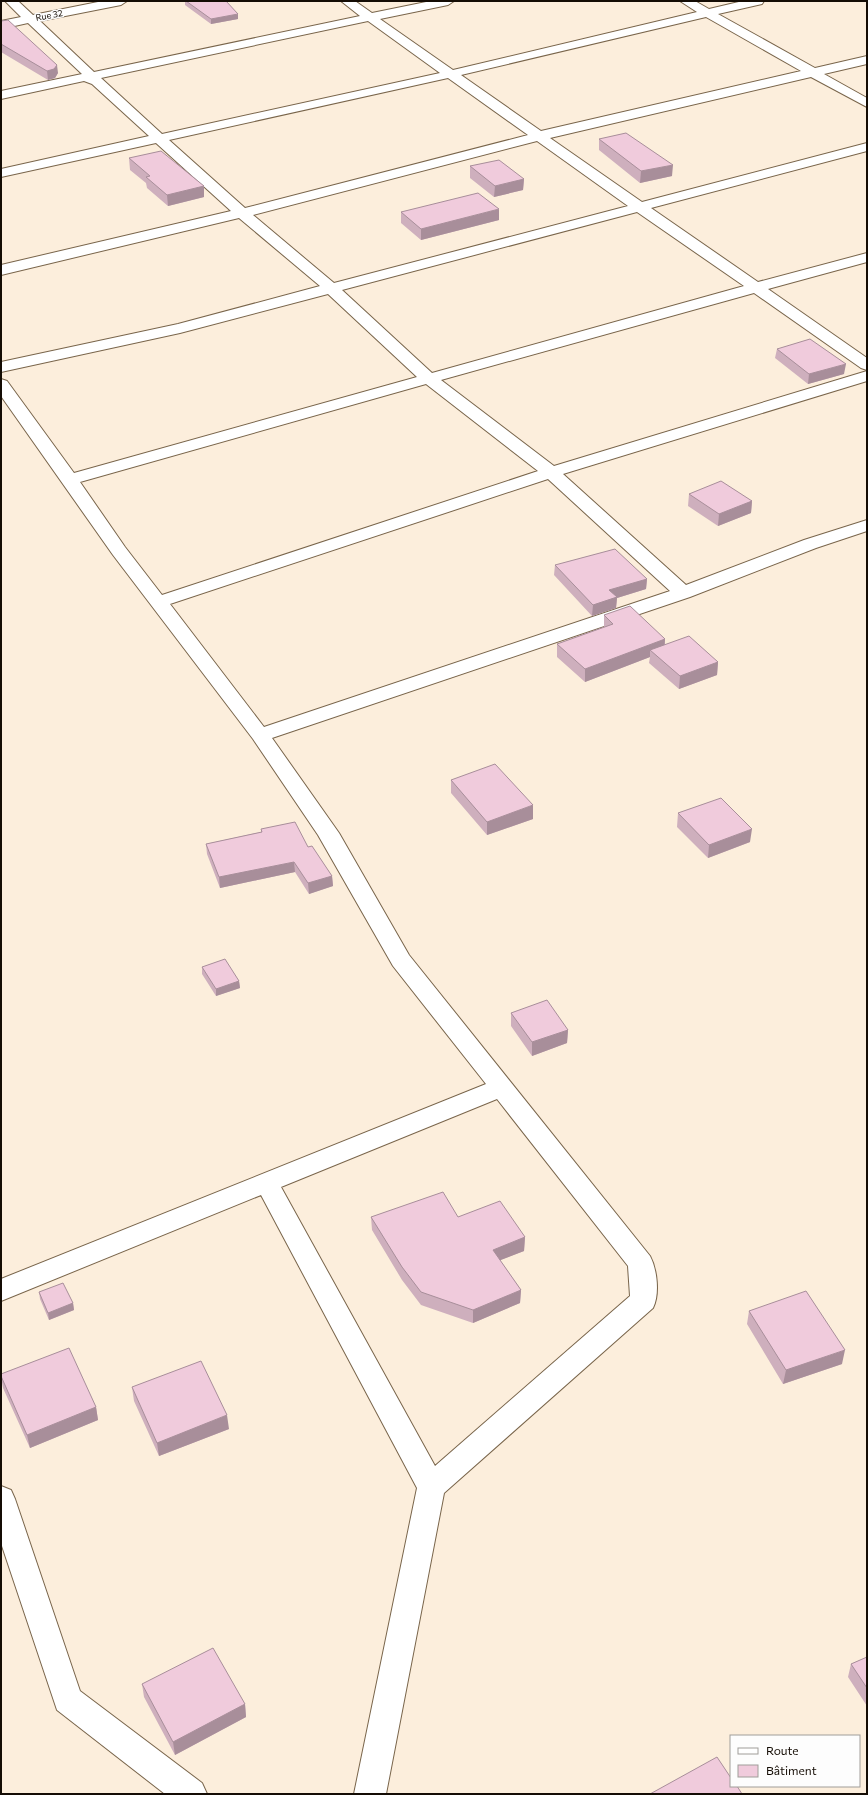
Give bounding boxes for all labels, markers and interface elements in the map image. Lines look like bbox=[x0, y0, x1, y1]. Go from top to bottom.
street label: Rue 32 bbox=[34, 7, 64, 23]
legend bbox=[730, 1735, 860, 1787]
text: Route bbox=[766, 1743, 799, 1757]
text: Bâtiment bbox=[766, 1763, 817, 1777]

